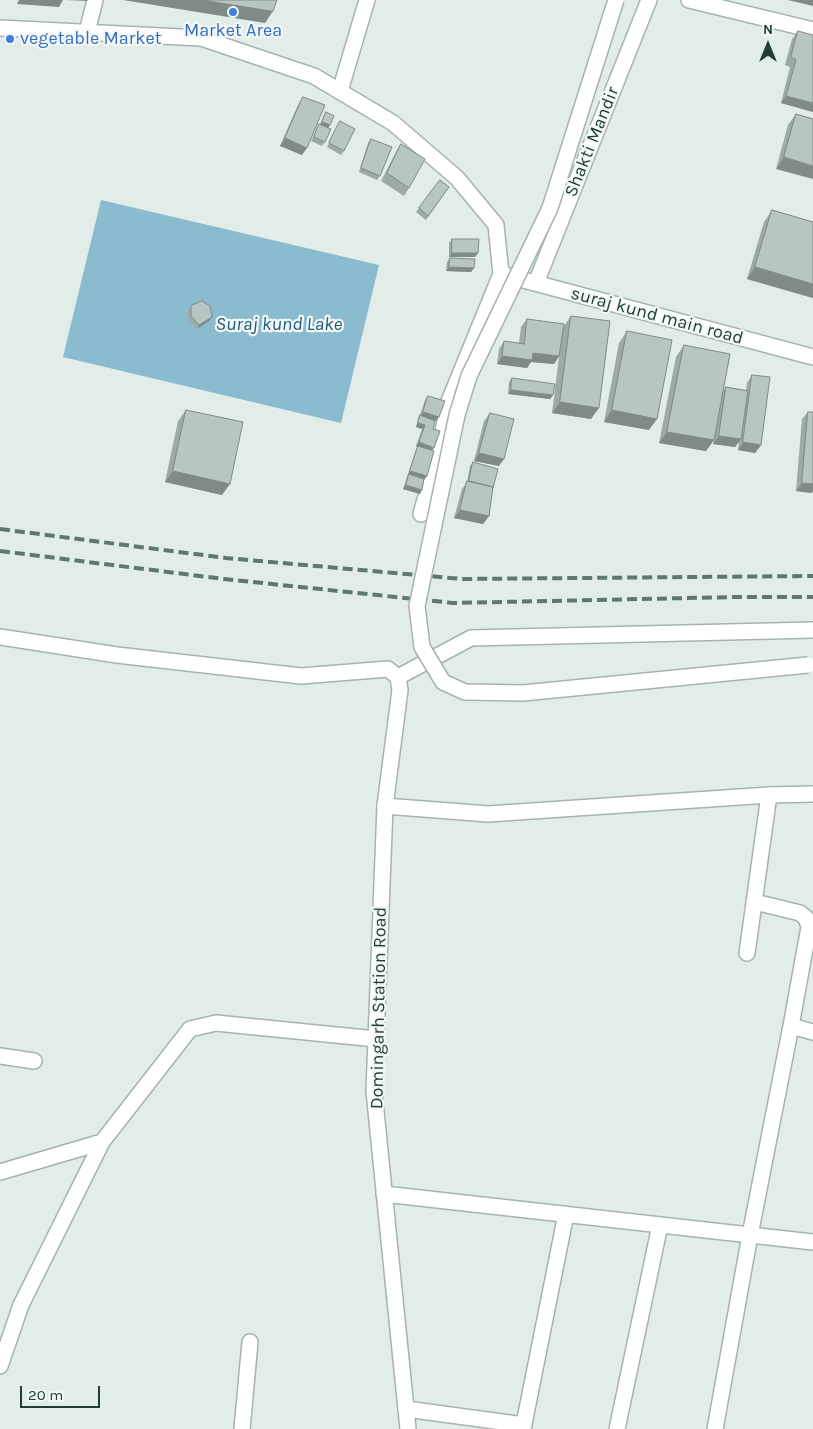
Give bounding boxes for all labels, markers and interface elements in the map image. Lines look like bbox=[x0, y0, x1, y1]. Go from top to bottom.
marker: Market Area bbox=[227, 6, 239, 18]
place label: Market Area bbox=[184, 20, 282, 42]
north arrow bbox=[743, 20, 793, 70]
text: N bbox=[763, 21, 773, 38]
place label: vegetable Market bbox=[20, 28, 161, 50]
marker: vegetable Market bbox=[4, 33, 16, 45]
street label: Shakti Mandir bbox=[560, 84, 624, 200]
street label: suraj kund main road bbox=[568, 283, 746, 349]
water label: Suraj kund Lake bbox=[216, 314, 342, 336]
street label: Domingarh Station Road bbox=[366, 907, 392, 1109]
scale bar bbox=[22, 1376, 102, 1408]
text: 20 m bbox=[28, 1386, 63, 1404]

